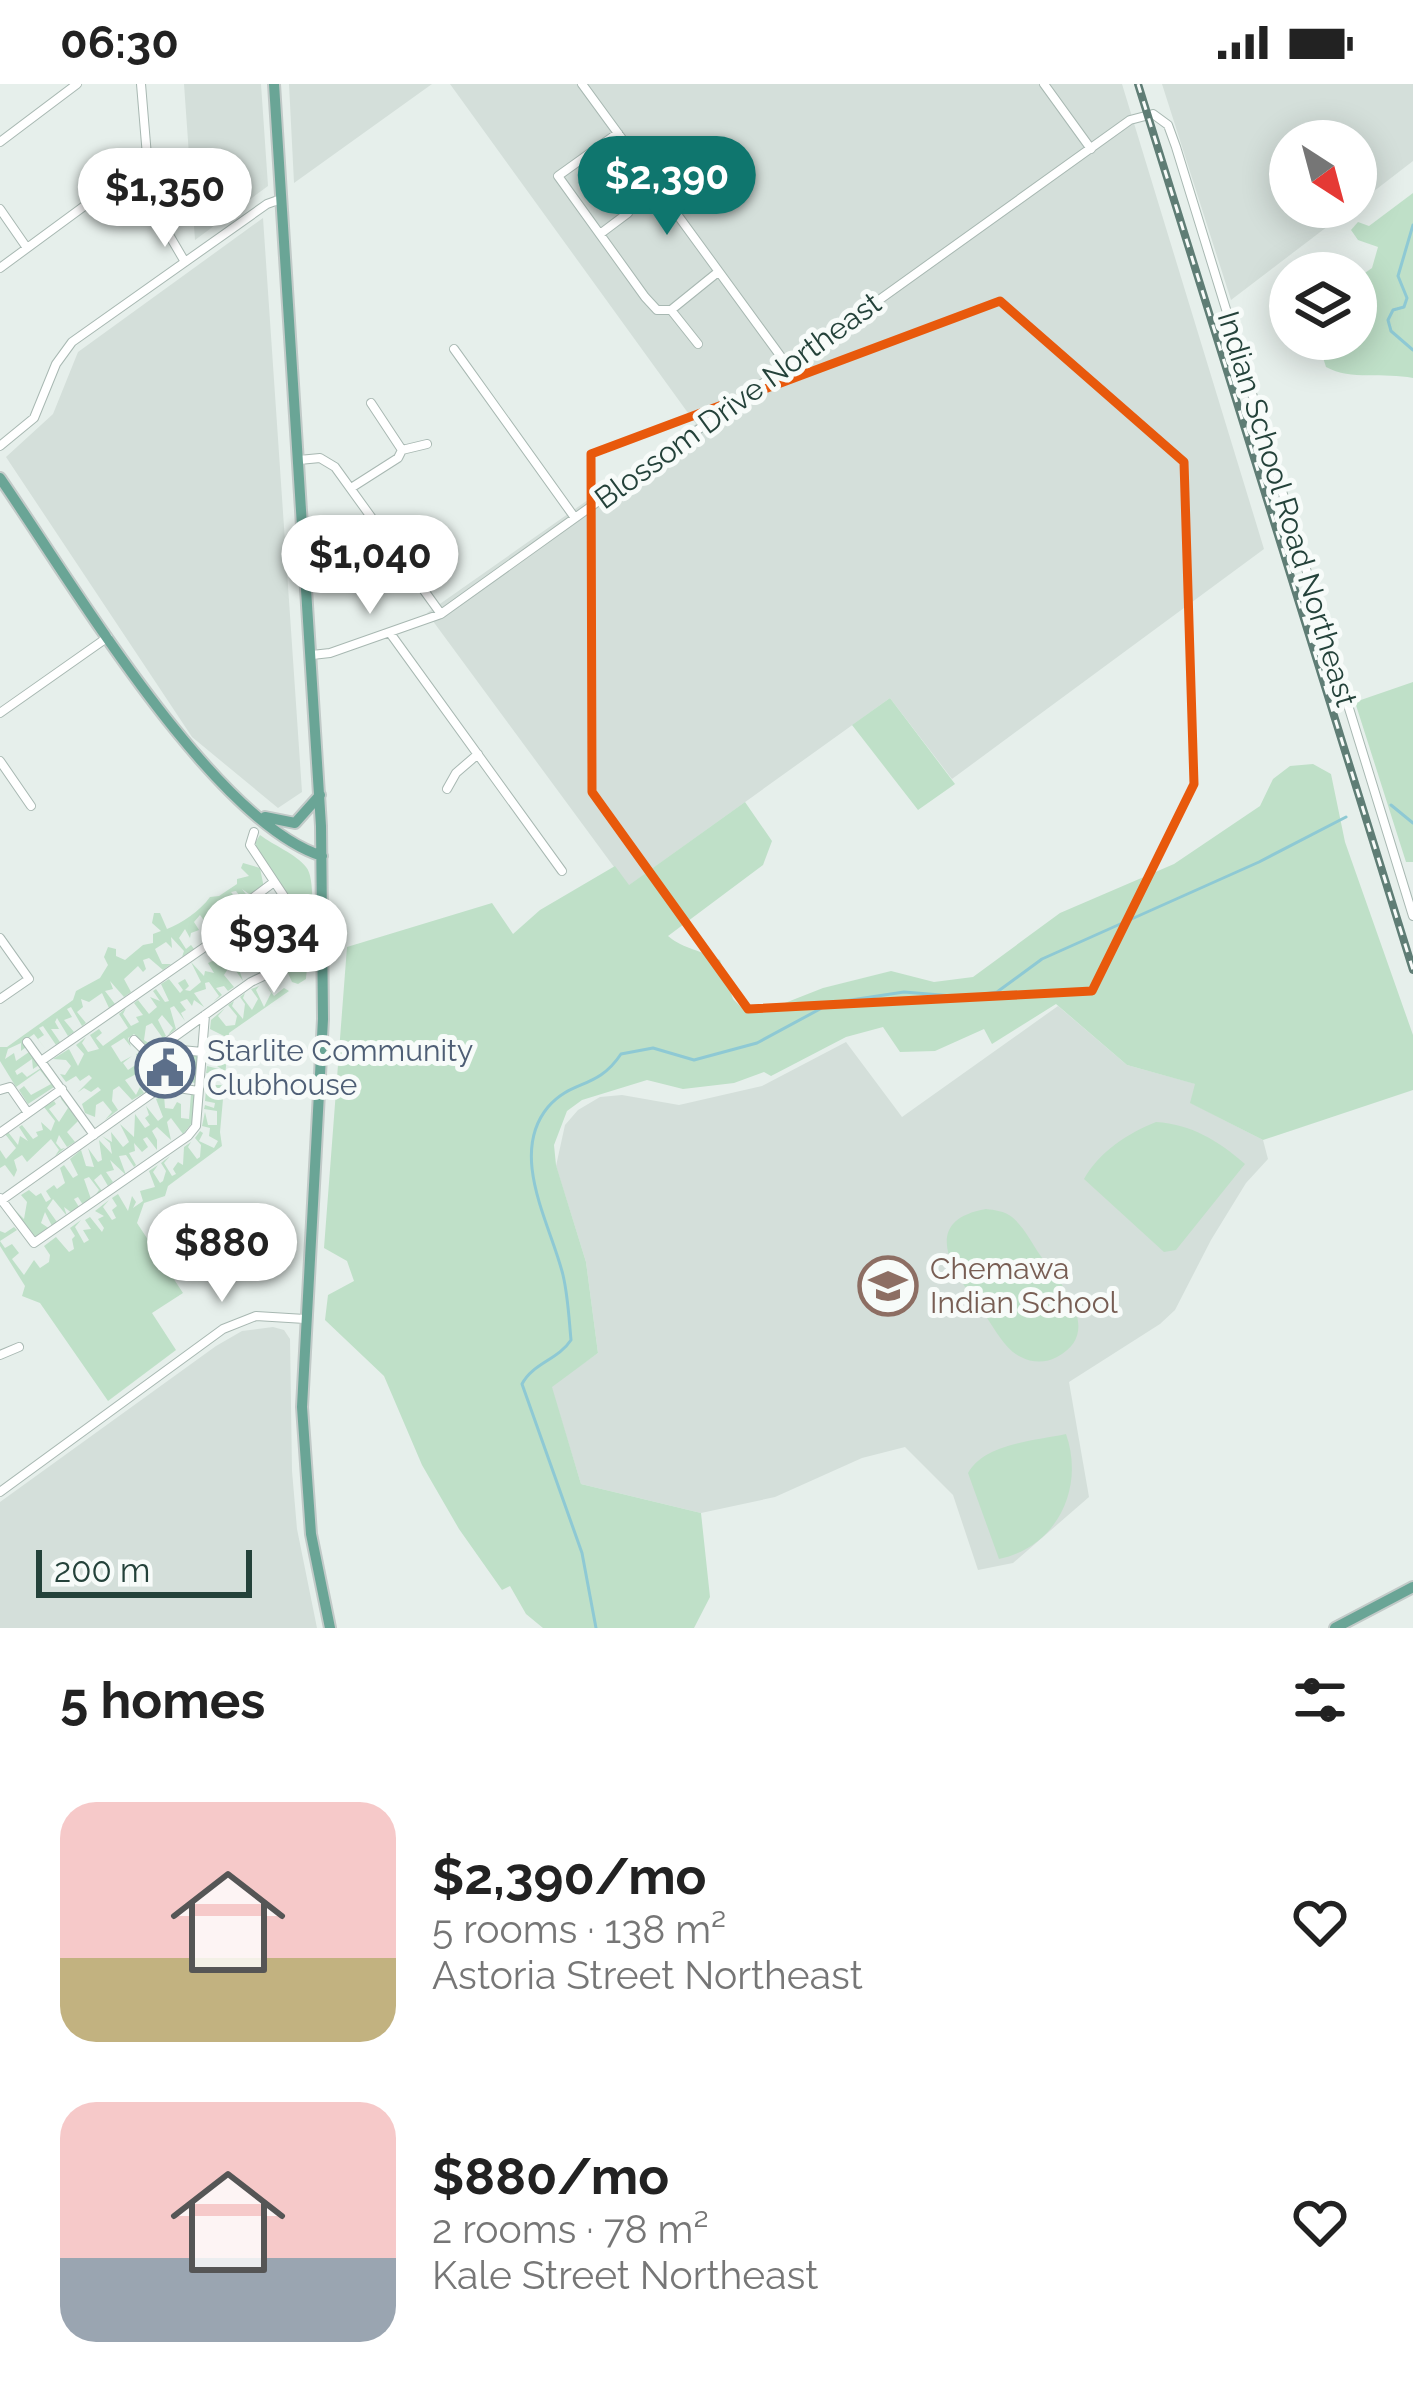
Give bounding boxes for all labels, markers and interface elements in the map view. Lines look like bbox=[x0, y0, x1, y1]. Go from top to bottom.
text: 06:30 bbox=[60, 16, 179, 69]
north arrow bbox=[1269, 120, 1377, 228]
map controls bbox=[1269, 120, 1377, 360]
pin: $2,390 bbox=[569, 136, 765, 238]
pin: $1,350 bbox=[67, 148, 263, 250]
text: $2,390 bbox=[605, 152, 729, 198]
text: $1,350 bbox=[105, 164, 225, 210]
button: layers bbox=[1269, 252, 1377, 360]
street label: Blossom Drive Northeast bbox=[588, 285, 887, 516]
street label: Indian School Road Northeast bbox=[1211, 307, 1364, 711]
pin: $1,040 bbox=[272, 515, 468, 617]
text: $1,040 bbox=[308, 531, 432, 577]
pin: $934 bbox=[203, 894, 345, 996]
text: $934 bbox=[228, 910, 320, 956]
place label: Starlite Community Clubhouse bbox=[207, 1033, 473, 1102]
public building icon: Starlite Community Clubhouse bbox=[134, 1037, 196, 1099]
pin: $880 bbox=[151, 1203, 293, 1305]
text: $880 bbox=[174, 1219, 270, 1265]
place label: Chemawa Indian School bbox=[930, 1251, 1118, 1320]
school or university icon: Chemawa Indian School bbox=[857, 1255, 919, 1317]
scale bar bbox=[36, 1544, 252, 1597]
text: 200 m bbox=[54, 1551, 150, 1590]
icon: filters bbox=[1287, 1667, 1353, 1733]
text: 5 homes bbox=[60, 1670, 265, 1730]
text: $2,390/mo bbox=[432, 1846, 707, 1906]
icon: home bbox=[156, 1850, 300, 1994]
icon: heart bbox=[1287, 1889, 1353, 1955]
text: 5 rooms · 138 m² bbox=[432, 1906, 726, 1952]
text: Astoria Street Northeast bbox=[432, 1952, 863, 1998]
text: $880/mo bbox=[432, 2146, 669, 2206]
icon: home bbox=[156, 2150, 300, 2294]
icon: heart bbox=[1287, 2189, 1353, 2255]
text: 2 rooms · 78 m² bbox=[432, 2206, 709, 2252]
text: Kale Street Northeast bbox=[432, 2252, 818, 2298]

